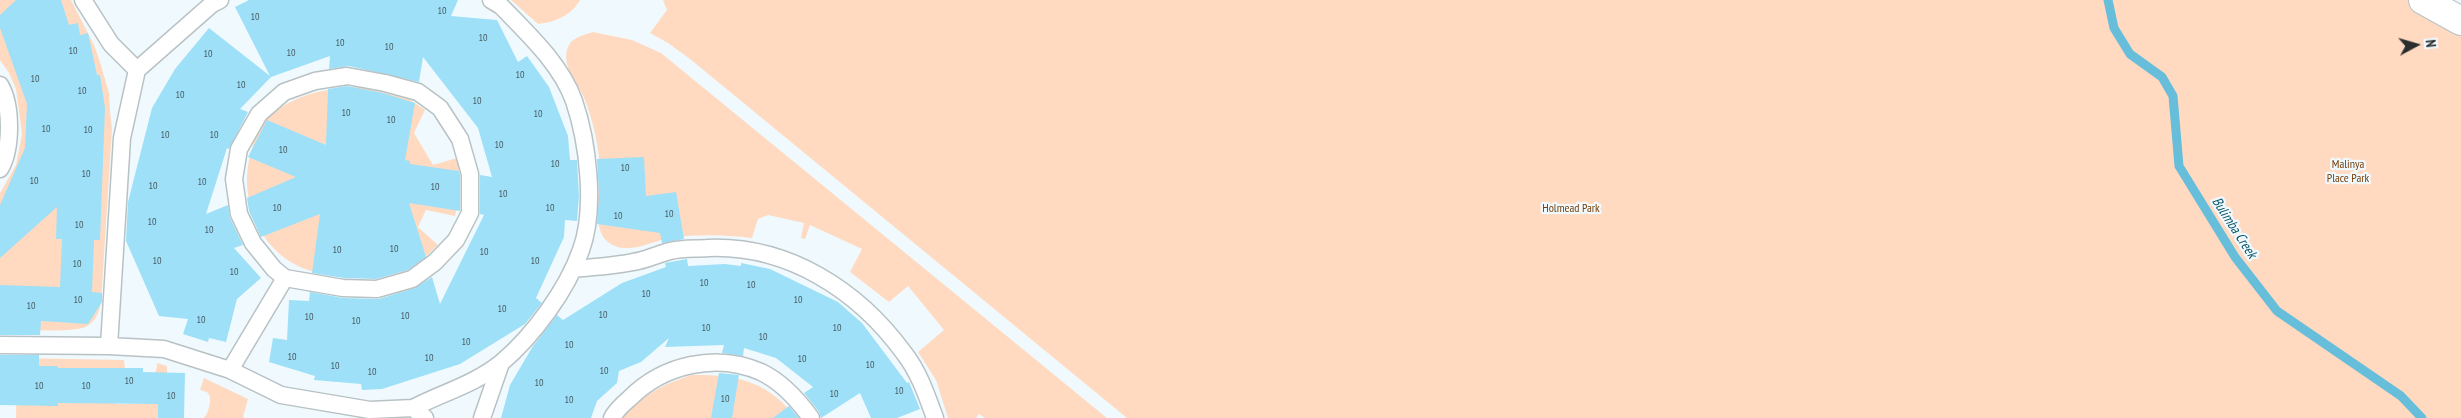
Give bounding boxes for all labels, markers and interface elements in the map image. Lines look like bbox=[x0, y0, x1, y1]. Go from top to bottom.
house number: 10 bbox=[438, 5, 446, 17]
house number: 10 bbox=[251, 11, 259, 23]
north arrow bbox=[2391, 20, 2441, 70]
house number: 10 bbox=[479, 32, 487, 44]
house number: 10 bbox=[336, 37, 344, 49]
text: N bbox=[2422, 39, 2440, 48]
house number: 10 bbox=[385, 41, 393, 53]
house number: 10 bbox=[69, 45, 77, 57]
house number: 10 bbox=[287, 47, 295, 59]
house number: 10 bbox=[204, 48, 212, 60]
house number: 10 bbox=[516, 69, 524, 81]
house number: 10 bbox=[31, 73, 39, 85]
house number: 10 bbox=[237, 79, 245, 91]
house number: 10 bbox=[78, 85, 86, 97]
house number: 10 bbox=[176, 89, 184, 101]
house number: 10 bbox=[473, 95, 481, 107]
house number: 10 bbox=[342, 107, 350, 119]
house number: 10 bbox=[534, 108, 542, 120]
house number: 10 bbox=[387, 114, 395, 126]
house number: 10 bbox=[42, 123, 50, 135]
house number: 10 bbox=[84, 124, 92, 136]
house number: 10 bbox=[161, 129, 169, 141]
house number: 10 bbox=[210, 129, 218, 141]
house number: 10 bbox=[495, 139, 503, 151]
house number: 10 bbox=[279, 144, 287, 156]
house number: 10 bbox=[551, 158, 559, 170]
park label: Malinya Place Park bbox=[2327, 158, 2369, 186]
house number: 10 bbox=[621, 162, 629, 174]
house number: 10 bbox=[82, 168, 90, 180]
house number: 10 bbox=[30, 175, 38, 187]
house number: 10 bbox=[198, 176, 206, 188]
house number: 10 bbox=[149, 180, 157, 192]
house number: 10 bbox=[431, 181, 439, 193]
house number: 10 bbox=[499, 188, 507, 200]
water label: Bulimba Creek bbox=[2208, 194, 2260, 262]
house number: 10 bbox=[273, 202, 281, 214]
house number: 10 bbox=[546, 202, 554, 214]
park label: Holmead Park bbox=[1542, 202, 1600, 216]
house number: 10 bbox=[665, 208, 673, 220]
house number: 10 bbox=[614, 210, 622, 222]
house number: 10 bbox=[148, 216, 156, 228]
house number: 10 bbox=[75, 219, 83, 231]
house number: 10 bbox=[205, 224, 213, 236]
house number: 10 bbox=[390, 243, 398, 255]
house number: 10 bbox=[333, 244, 341, 256]
house number: 10 bbox=[480, 246, 488, 258]
house number: 10 bbox=[153, 255, 161, 267]
house number: 10 bbox=[531, 255, 539, 267]
house number: 10 bbox=[73, 258, 81, 270]
house number: 10 bbox=[230, 266, 238, 278]
house number: 10 bbox=[700, 277, 708, 289]
house number: 10 bbox=[747, 279, 755, 291]
house number: 10 bbox=[642, 288, 650, 300]
house number: 10 bbox=[74, 294, 82, 306]
house number: 10 bbox=[794, 294, 802, 306]
house number: 10 bbox=[27, 300, 35, 312]
house number: 10 bbox=[498, 303, 506, 315]
house number: 10 bbox=[599, 309, 607, 321]
house number: 10 bbox=[401, 310, 409, 322]
house number: 10 bbox=[305, 311, 313, 323]
house number: 10 bbox=[197, 314, 205, 326]
house number: 10 bbox=[352, 315, 360, 327]
house number: 10 bbox=[702, 322, 710, 334]
house number: 10 bbox=[833, 322, 841, 334]
house number: 10 bbox=[759, 331, 767, 343]
house number: 10 bbox=[462, 336, 470, 348]
house number: 10 bbox=[565, 339, 573, 351]
house number: 10 bbox=[288, 351, 296, 363]
house number: 10 bbox=[425, 352, 433, 364]
house number: 10 bbox=[798, 353, 806, 365]
house number: 10 bbox=[866, 359, 874, 371]
house number: 10 bbox=[331, 360, 339, 372]
house number: 10 bbox=[600, 365, 608, 377]
house number: 10 bbox=[368, 366, 376, 378]
house number: 10 bbox=[125, 375, 133, 387]
house number: 10 bbox=[535, 377, 543, 389]
house number: 10 bbox=[35, 380, 43, 392]
house number: 10 bbox=[82, 380, 90, 392]
house number: 10 bbox=[895, 385, 903, 397]
house number: 10 bbox=[830, 388, 838, 400]
house number: 10 bbox=[167, 390, 175, 402]
house number: 10 bbox=[721, 393, 729, 405]
house number: 10 bbox=[565, 394, 573, 406]

